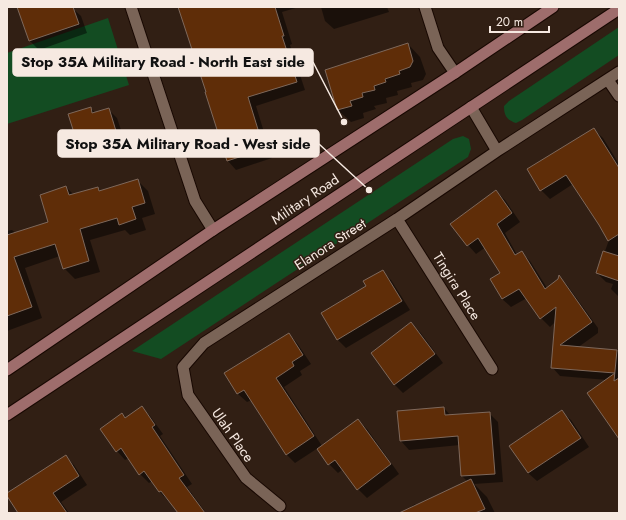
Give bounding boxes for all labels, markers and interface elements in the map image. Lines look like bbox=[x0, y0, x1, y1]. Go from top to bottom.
scale bar bbox=[490, 8, 549, 34]
text: 20 m bbox=[496, 13, 523, 31]
callout: Stop 35A Military Road - North East side bbox=[13, 49, 313, 76]
text: Stop 35A Military Road - North East side bbox=[21, 51, 305, 73]
callout: Stop 35A Military Road - West side bbox=[58, 130, 319, 157]
text: Stop 35A Military Road - West side bbox=[65, 133, 311, 155]
street label: Military Road bbox=[267, 169, 343, 229]
street label: Elanora Street bbox=[290, 213, 370, 275]
street label: Tingira Place bbox=[428, 248, 486, 324]
street label: Ulah Place bbox=[207, 404, 259, 466]

